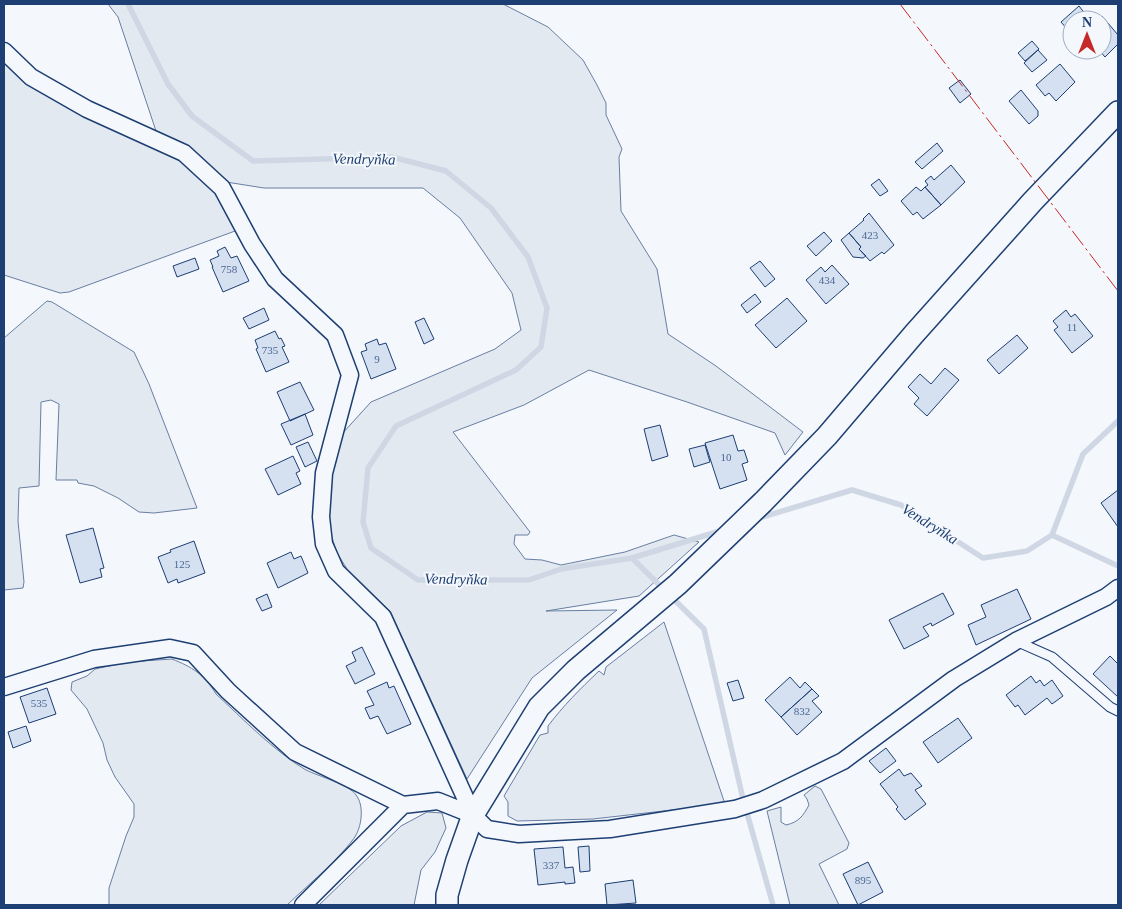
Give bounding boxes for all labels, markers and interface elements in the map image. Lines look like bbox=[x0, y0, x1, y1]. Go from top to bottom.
north arrow bbox=[1062, 10, 1112, 60]
text: N bbox=[1082, 15, 1092, 30]
water label: Vendryňka bbox=[332, 150, 396, 168]
house number: 423 bbox=[862, 229, 879, 241]
house number: 758 bbox=[221, 263, 238, 275]
house number: 434 bbox=[819, 274, 836, 286]
house number: 11 bbox=[1067, 321, 1077, 333]
house number: 735 bbox=[262, 344, 279, 356]
house number: 9 bbox=[374, 353, 380, 365]
house number: 10 bbox=[721, 451, 732, 463]
water label: Vendryňka bbox=[899, 500, 961, 548]
house number: 125 bbox=[174, 558, 191, 570]
water label: Vendryňka bbox=[424, 570, 488, 588]
house number: 535 bbox=[31, 697, 48, 709]
house number: 832 bbox=[794, 705, 810, 717]
house number: 337 bbox=[543, 859, 560, 871]
house number: 895 bbox=[855, 874, 872, 886]

